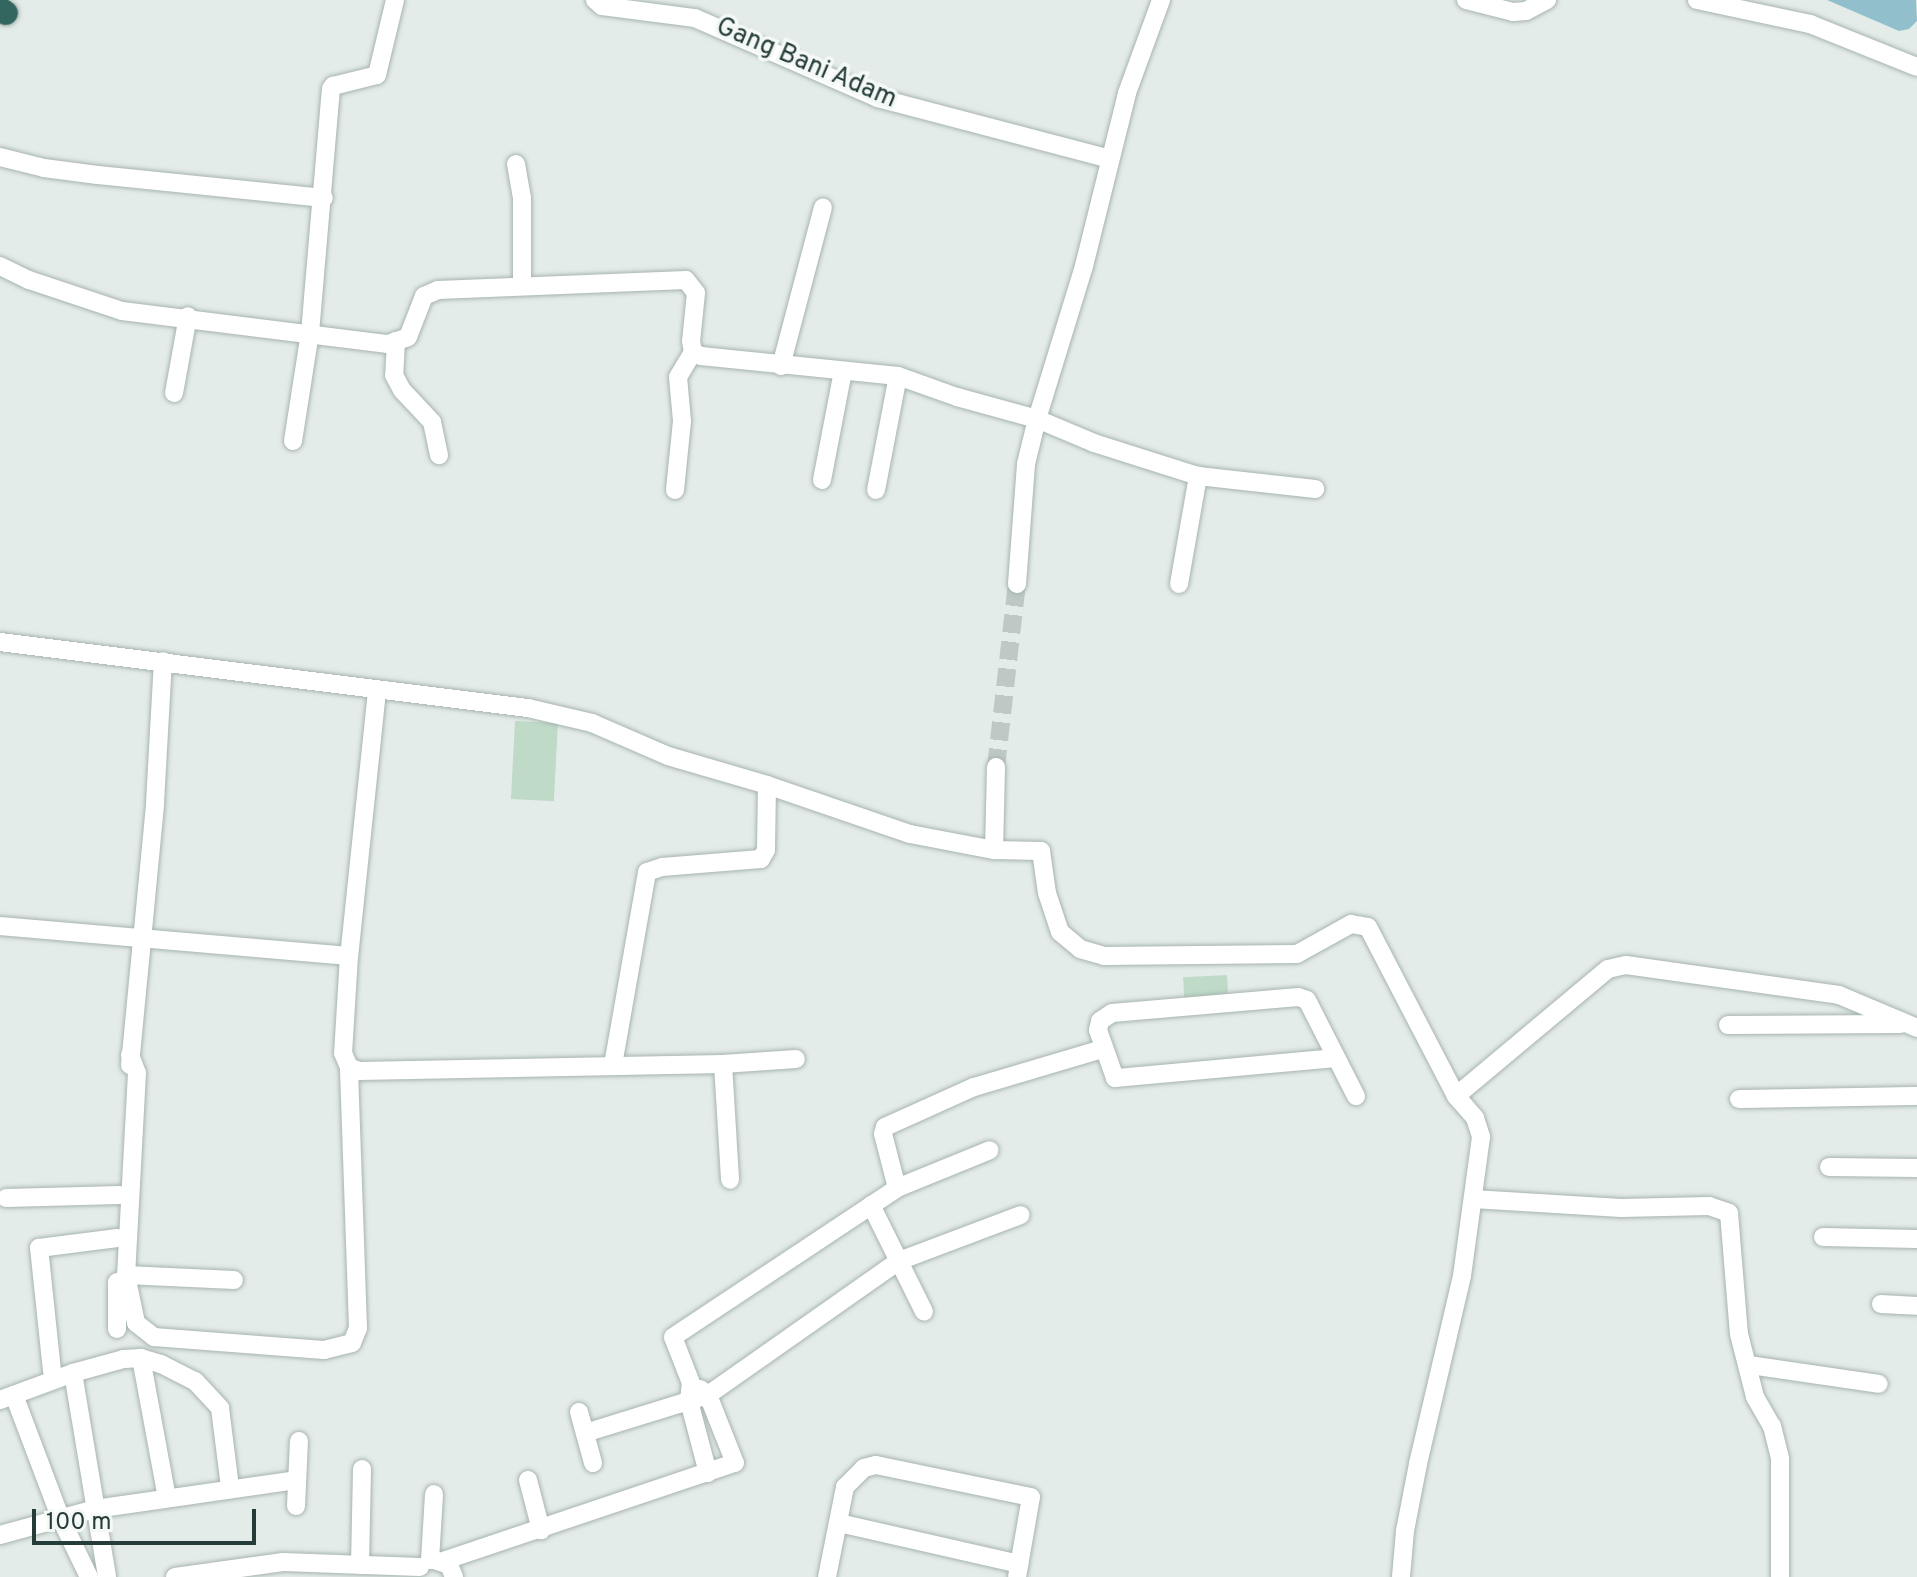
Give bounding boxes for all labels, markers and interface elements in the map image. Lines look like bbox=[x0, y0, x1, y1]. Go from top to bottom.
street label: Gang Bani Adam bbox=[710, 12, 902, 116]
scale bar bbox=[36, 1493, 260, 1543]
text: 100 m bbox=[46, 1508, 112, 1538]

